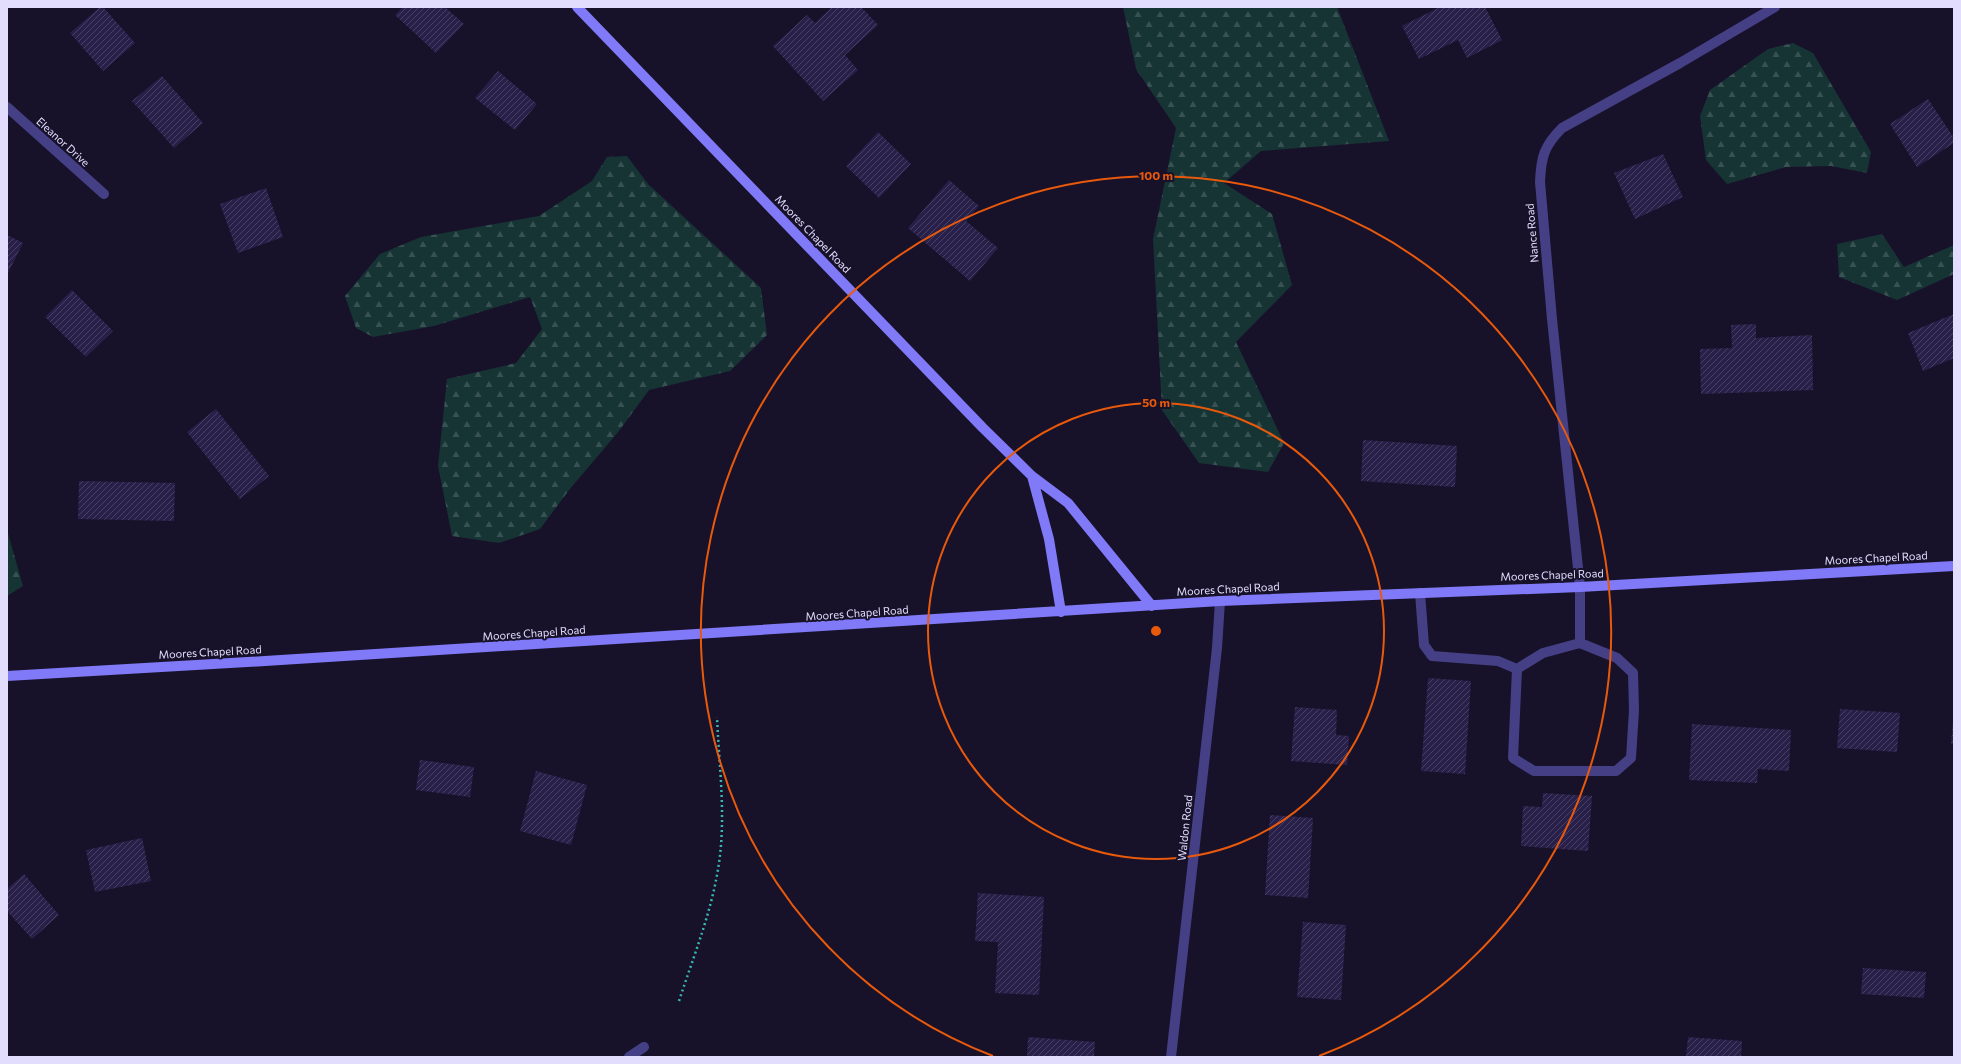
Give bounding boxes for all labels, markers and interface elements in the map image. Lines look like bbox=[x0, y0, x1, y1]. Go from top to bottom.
street label: Eleanor Drive bbox=[34, 114, 93, 169]
text: 100 m bbox=[1139, 168, 1173, 182]
street label: Moores Chapel Road bbox=[773, 192, 854, 275]
street label: Nance Road bbox=[1522, 203, 1541, 263]
text: 50 m bbox=[1142, 395, 1170, 409]
street label: Moores Chapel Road bbox=[1824, 548, 1928, 567]
street label: Moores Chapel Road bbox=[1500, 566, 1604, 583]
street label: Moores Chapel Road bbox=[1176, 579, 1280, 598]
street label: Moores Chapel Road bbox=[805, 602, 909, 623]
street label: Moores Chapel Road bbox=[482, 622, 586, 643]
centre of rings bbox=[1149, 624, 1163, 638]
street label: Moores Chapel Road bbox=[158, 642, 262, 661]
street label: Waldon Road bbox=[1175, 794, 1194, 862]

